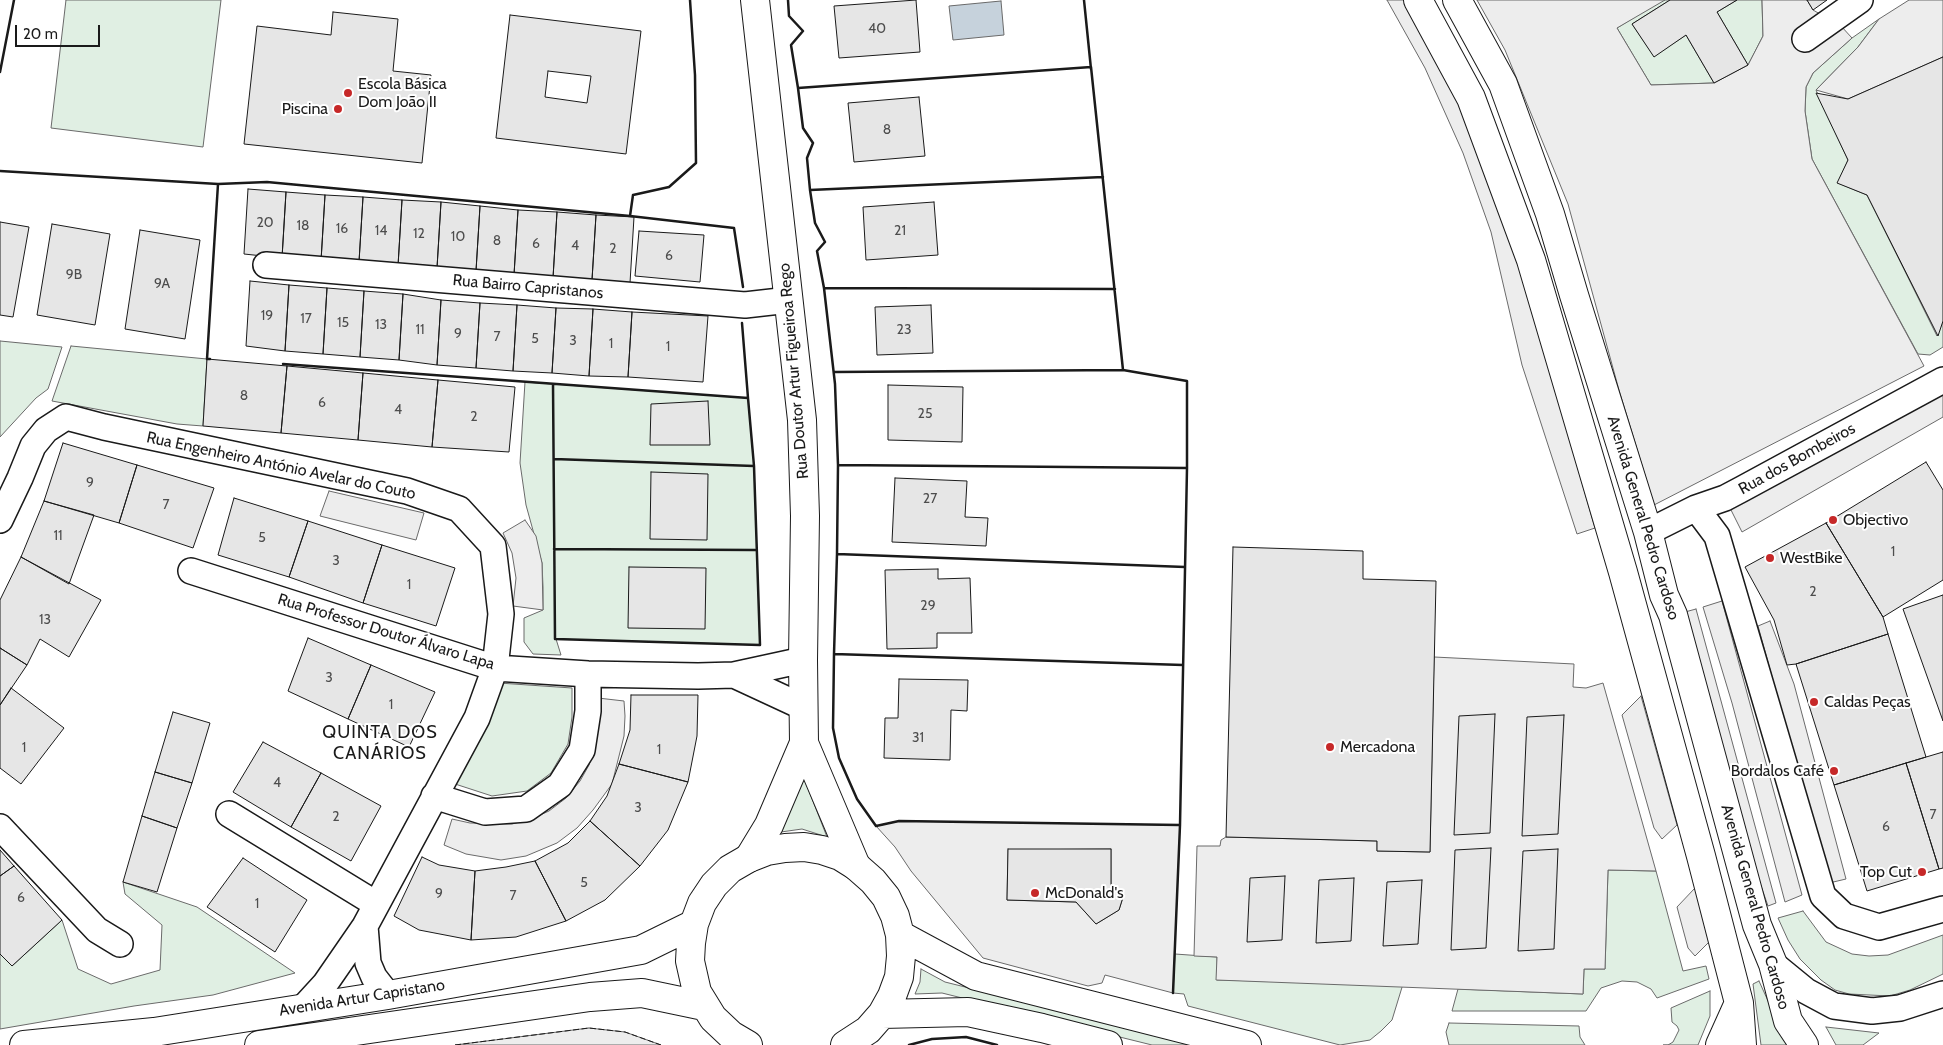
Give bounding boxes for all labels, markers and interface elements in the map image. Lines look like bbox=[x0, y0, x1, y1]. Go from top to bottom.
scale bar bbox=[18, 15, 102, 47]
house number: 40 bbox=[868, 21, 886, 37]
text: 20 m bbox=[23, 25, 58, 43]
place label: Escola Básica Dom João II bbox=[358, 74, 447, 112]
marker: Escola Básica Dom João II bbox=[342, 87, 354, 99]
place label: Piscina bbox=[282, 99, 328, 119]
marker: Piscina bbox=[332, 103, 344, 115]
house number: 8 bbox=[883, 122, 891, 138]
house number: 20 bbox=[256, 215, 274, 231]
house number: 18 bbox=[296, 218, 310, 234]
house number: 16 bbox=[336, 221, 348, 237]
house number: 14 bbox=[375, 223, 387, 239]
house number: 21 bbox=[894, 223, 906, 239]
house number: 12 bbox=[413, 226, 425, 242]
house number: 10 bbox=[451, 229, 465, 245]
house number: 8 bbox=[493, 233, 501, 249]
house number: 6 bbox=[532, 236, 540, 252]
house number: 4 bbox=[571, 238, 579, 254]
house number: 2 bbox=[609, 241, 617, 257]
house number: 6 bbox=[665, 248, 673, 264]
street label: Rua Doutor Artur Figueiroa Rego bbox=[775, 262, 813, 480]
house number: 9B bbox=[66, 267, 82, 283]
street label: Rua Bairro Capristanos bbox=[452, 271, 604, 303]
house number: 9A bbox=[154, 276, 170, 292]
house number: 19 bbox=[261, 308, 273, 324]
house number: 17 bbox=[300, 311, 312, 327]
house number: 15 bbox=[337, 315, 349, 331]
house number: 13 bbox=[375, 317, 387, 333]
house number: 11 bbox=[415, 322, 425, 338]
house number: 23 bbox=[897, 322, 911, 338]
house number: 9 bbox=[454, 326, 462, 342]
house number: 7 bbox=[493, 329, 501, 345]
house number: 5 bbox=[531, 331, 539, 347]
house number: 3 bbox=[569, 333, 577, 349]
house number: 1 bbox=[609, 336, 613, 352]
house number: 1 bbox=[666, 339, 670, 355]
house number: 8 bbox=[240, 388, 248, 404]
house number: 6 bbox=[318, 395, 326, 411]
house number: 4 bbox=[394, 402, 402, 418]
house number: 25 bbox=[918, 406, 932, 422]
house number: 2 bbox=[470, 409, 478, 425]
street label: Avenida General Pedro Cardoso bbox=[1603, 414, 1683, 622]
street label: Rua dos Bombeiros bbox=[1735, 419, 1859, 499]
street label: Rua Engenheiro António Avelar do Couto bbox=[145, 428, 417, 504]
house number: 9 bbox=[86, 475, 94, 491]
house number: 27 bbox=[923, 491, 937, 507]
house number: 7 bbox=[162, 497, 170, 513]
place label: Objectivo bbox=[1843, 510, 1908, 530]
marker: Objectivo bbox=[1827, 514, 1839, 526]
house number: 11 bbox=[53, 528, 63, 544]
house number: 5 bbox=[258, 530, 266, 546]
house number: 1 bbox=[1891, 544, 1895, 560]
place label: WestBike bbox=[1780, 548, 1842, 568]
marker: WestBike bbox=[1764, 552, 1776, 564]
house number: 3 bbox=[332, 553, 340, 569]
house number: 1 bbox=[407, 577, 411, 593]
house number: 2 bbox=[1809, 584, 1817, 600]
street label: Rua Professor Doutor Álvaro Lapa bbox=[275, 590, 497, 674]
house number: 29 bbox=[920, 598, 936, 614]
house number: 13 bbox=[39, 612, 51, 628]
house number: 3 bbox=[325, 670, 333, 686]
place label: Caldas Peças bbox=[1824, 692, 1911, 712]
marker: Caldas Peças bbox=[1808, 696, 1820, 708]
house number: 1 bbox=[389, 697, 393, 713]
district label: QUINTA DOS CANÁRIOS bbox=[321, 722, 439, 764]
house number: 31 bbox=[912, 730, 924, 746]
place label: Mercadona bbox=[1340, 737, 1415, 757]
house number: 1 bbox=[22, 740, 26, 756]
marker: Mercadona bbox=[1324, 741, 1336, 753]
house number: 1 bbox=[657, 742, 661, 758]
place label: Bordalos Café bbox=[1731, 761, 1824, 781]
marker: Bordalos Café bbox=[1828, 765, 1840, 777]
house number: 4 bbox=[273, 775, 281, 791]
house number: 3 bbox=[634, 800, 642, 816]
street label: Avenida General Pedro Cardoso bbox=[1716, 802, 1794, 1012]
house number: 7 bbox=[1929, 807, 1937, 823]
house number: 2 bbox=[332, 809, 340, 825]
house number: 6 bbox=[1882, 819, 1890, 835]
place label: Top Cut bbox=[1860, 862, 1912, 882]
marker: Top Cut bbox=[1916, 866, 1928, 878]
house number: 5 bbox=[580, 875, 588, 891]
place label: McDonald's bbox=[1045, 883, 1124, 903]
house number: 9 bbox=[435, 886, 443, 902]
marker: McDonald's bbox=[1029, 887, 1041, 899]
house number: 7 bbox=[509, 888, 517, 904]
house number: 6 bbox=[17, 890, 25, 906]
house number: 1 bbox=[255, 896, 259, 912]
street label: Avenida Artur Capristano bbox=[278, 975, 446, 1021]

